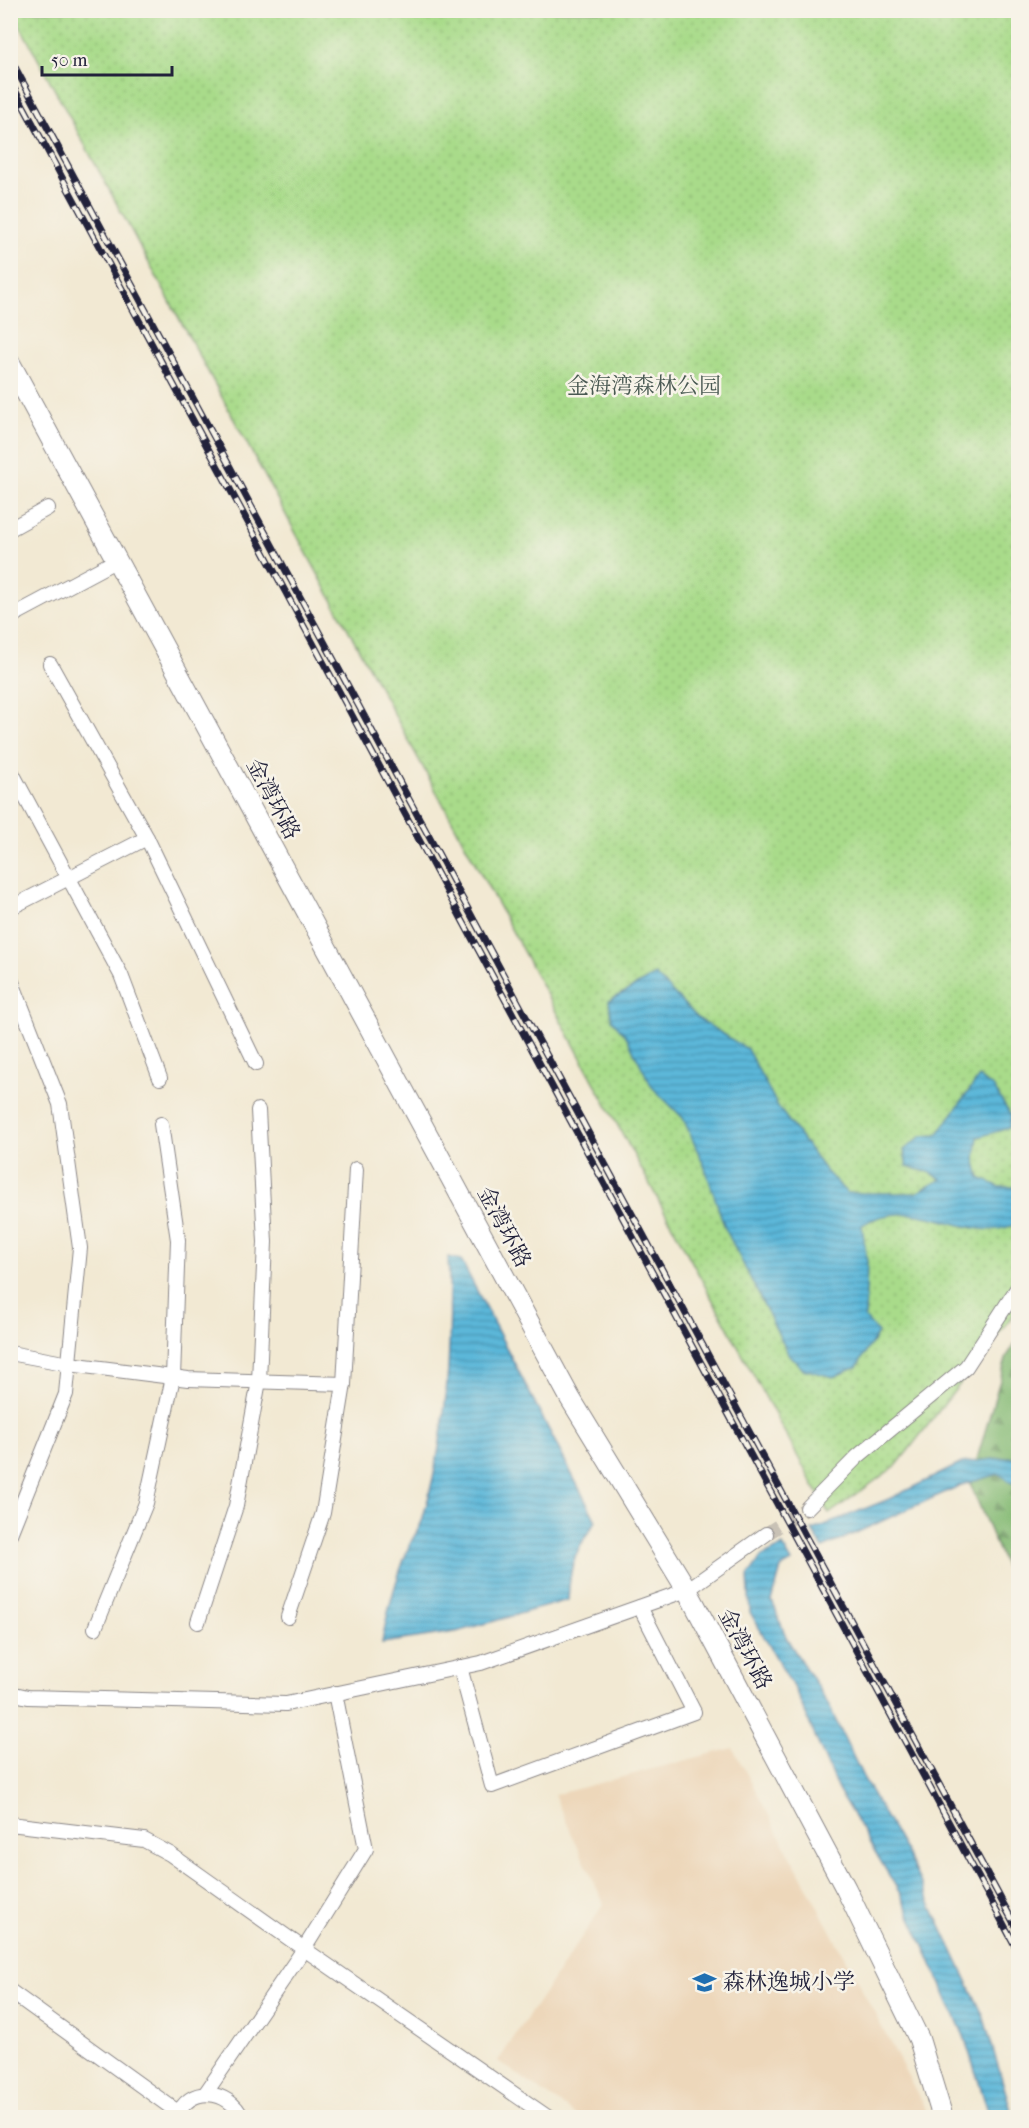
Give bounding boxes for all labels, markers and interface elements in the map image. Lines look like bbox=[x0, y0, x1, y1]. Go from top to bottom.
scale bar bbox=[42, 39, 172, 77]
text: 50 m bbox=[51, 50, 88, 71]
park label: 金海湾森林公园 bbox=[567, 373, 721, 399]
street label: 金湾环路 bbox=[241, 754, 305, 844]
street label: 金湾环路 bbox=[472, 1182, 536, 1272]
street label: 金湾环路 bbox=[713, 1604, 777, 1694]
school or university icon: 森林逸城小学 bbox=[692, 1969, 718, 1995]
place label: 森林逸城小学 bbox=[723, 1969, 855, 1995]

